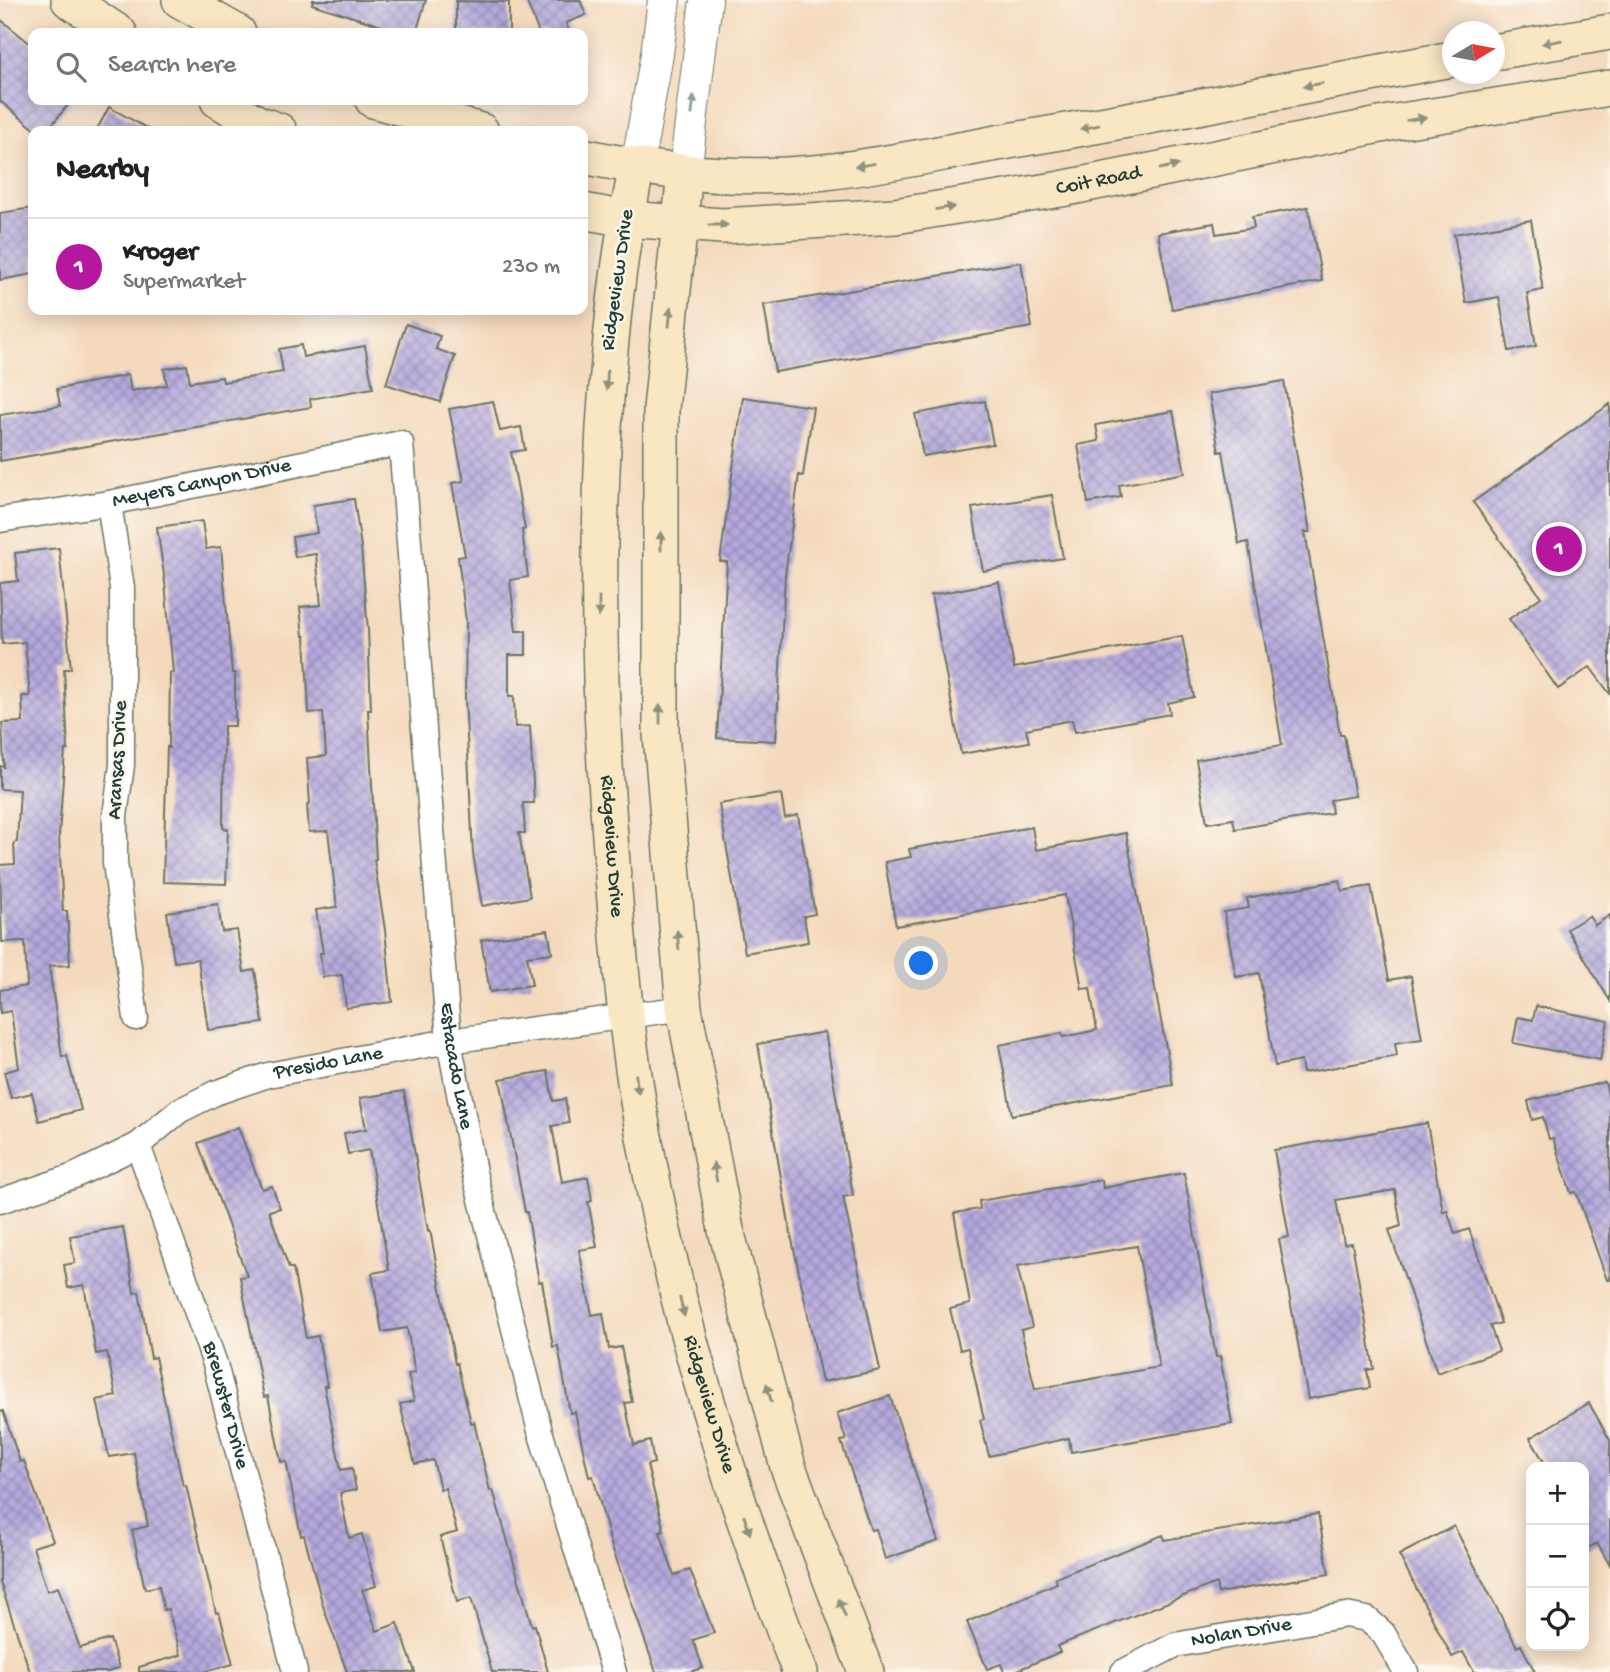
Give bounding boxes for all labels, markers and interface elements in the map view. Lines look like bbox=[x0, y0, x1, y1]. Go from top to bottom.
north arrow bbox=[1442, 21, 1505, 84]
search box bbox=[28, 28, 588, 105]
one-way arrow bbox=[1541, 37, 1563, 48]
icon: search bbox=[52, 48, 90, 86]
text: Search here bbox=[108, 51, 236, 82]
one-way arrow bbox=[1302, 80, 1324, 91]
one-way arrow bbox=[688, 93, 699, 115]
one-way arrow bbox=[1405, 113, 1427, 124]
one-way arrow bbox=[1078, 122, 1100, 133]
text: Nearby bbox=[56, 154, 149, 189]
one-way arrow bbox=[854, 160, 876, 171]
street label: Coit Road bbox=[1054, 160, 1145, 202]
one-way arrow bbox=[1158, 162, 1180, 173]
one-way arrow bbox=[934, 202, 956, 213]
street label: Ridgeview Drive bbox=[597, 207, 641, 352]
one-way arrow bbox=[708, 219, 730, 231]
text: Kroger bbox=[123, 238, 197, 269]
text: 1 bbox=[74, 254, 84, 281]
text: 230 m bbox=[502, 254, 560, 281]
text: Supermarket bbox=[123, 269, 245, 296]
one-way arrow bbox=[665, 306, 676, 328]
one-way arrow bbox=[601, 369, 612, 391]
street label: Meyers Canyon Drive bbox=[110, 453, 294, 514]
pin: 1 bbox=[1536, 523, 1582, 575]
one-way arrow bbox=[655, 530, 667, 552]
one-way arrow bbox=[593, 597, 605, 619]
street label: Aransas Drive bbox=[103, 699, 135, 820]
one-way arrow bbox=[655, 702, 666, 724]
street label: Ridgeview Drive bbox=[593, 774, 629, 920]
one-way arrow bbox=[672, 929, 683, 951]
your location bbox=[904, 946, 938, 980]
street label: Estacado Lane bbox=[433, 1002, 478, 1133]
street label: Presido Lane bbox=[271, 1041, 386, 1086]
one-way arrow bbox=[632, 1073, 643, 1095]
one-way arrow bbox=[709, 1161, 720, 1183]
one-way arrow bbox=[677, 1296, 688, 1318]
street label: Ridgeview Drive bbox=[677, 1333, 741, 1478]
street label: Brewster Drive bbox=[195, 1338, 255, 1473]
one-way arrow bbox=[763, 1382, 774, 1404]
map controls bbox=[1526, 1462, 1589, 1651]
button: + bbox=[1526, 1462, 1589, 1525]
one-way arrow bbox=[742, 1514, 753, 1535]
button: − bbox=[1526, 1525, 1589, 1588]
button: locate bbox=[1526, 1588, 1589, 1651]
one-way arrow bbox=[836, 1598, 847, 1619]
street label: Nolan Drive bbox=[1189, 1612, 1295, 1654]

